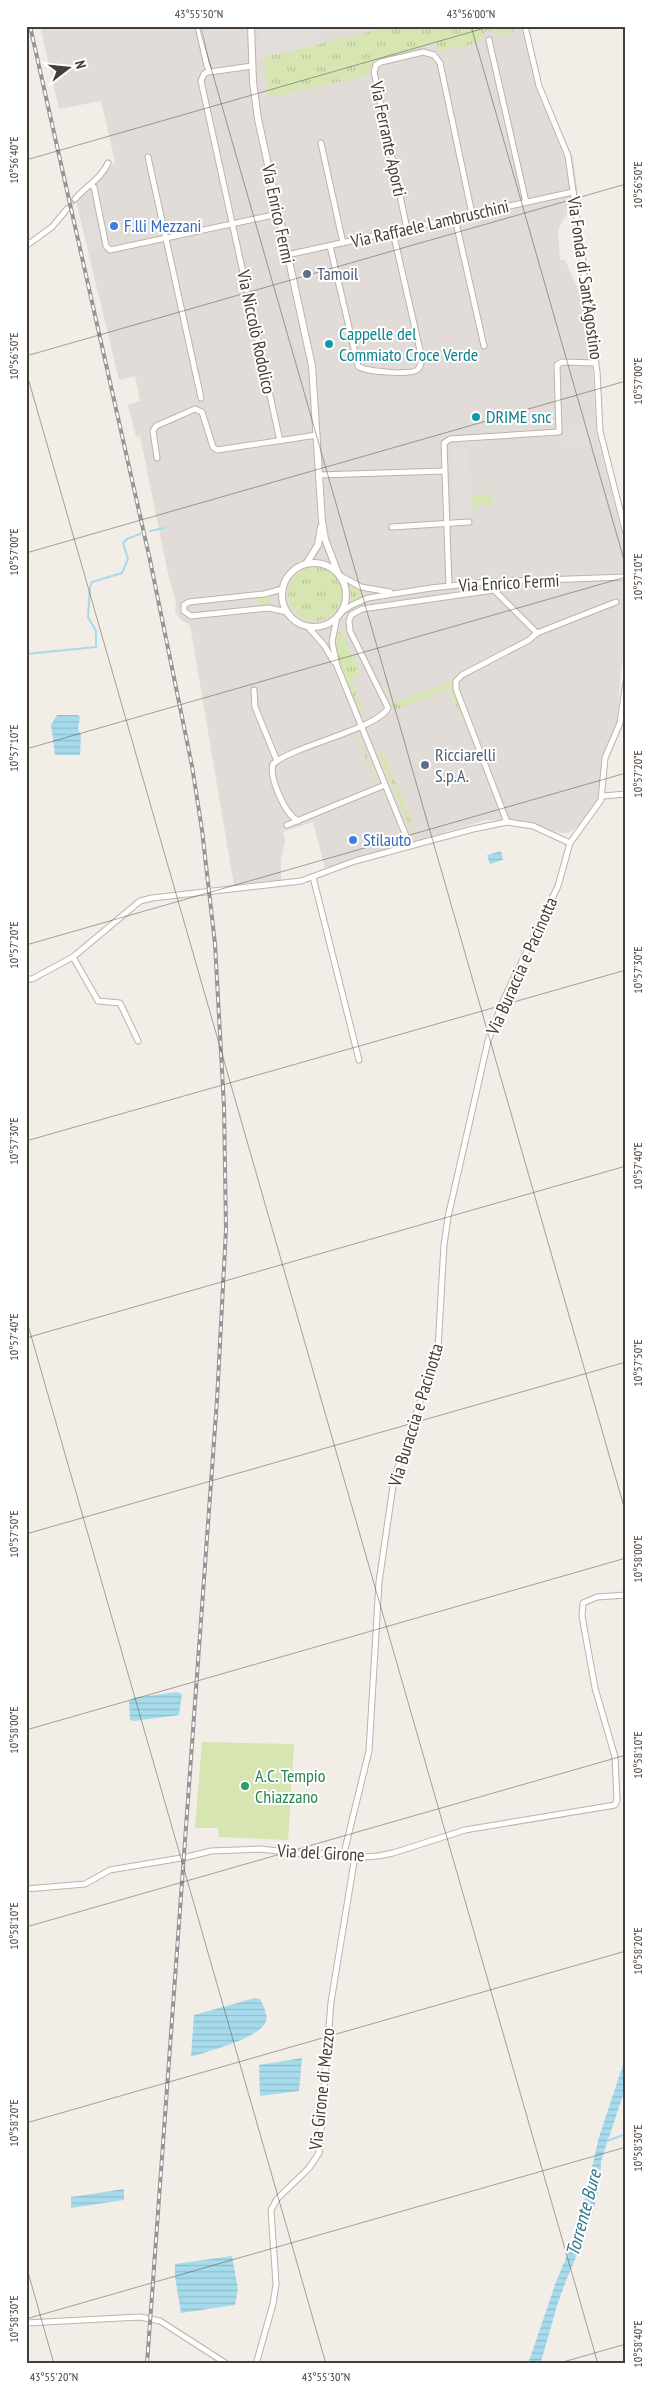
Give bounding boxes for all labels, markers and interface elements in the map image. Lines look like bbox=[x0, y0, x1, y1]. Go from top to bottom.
text: 43°55'50"N bbox=[175, 6, 223, 21]
text: 43°56'00"N bbox=[447, 6, 495, 21]
north arrow bbox=[42, 42, 92, 92]
text: N bbox=[71, 58, 90, 71]
street label: Via Ferrante Aporti bbox=[365, 78, 412, 199]
text: 10°56'40"E bbox=[6, 136, 21, 184]
street label: Via Enrico Fermi bbox=[257, 161, 300, 266]
text: 10°56'50"E bbox=[630, 161, 645, 209]
street label: Via Raffaele Lambruschini bbox=[348, 194, 511, 253]
street label: Via Fonda di Sant'Agostino bbox=[563, 194, 608, 361]
place label: F.lli Mezzani bbox=[124, 214, 201, 237]
marker: F.lli Mezzani bbox=[108, 220, 120, 232]
place label: Tamoil bbox=[317, 262, 359, 285]
street label: Via Niccolò Rodolico bbox=[232, 267, 281, 396]
marker: Tamoil bbox=[301, 268, 313, 280]
place label: Cappelle del Commiato Croce Verde bbox=[339, 322, 478, 366]
text: 10°56'50"E bbox=[6, 332, 21, 380]
marker: Cappelle del Commiato Croce Verde bbox=[323, 338, 335, 350]
text: 10°57'00"E bbox=[630, 357, 645, 405]
place label: DRIME snc bbox=[486, 405, 552, 428]
marker: DRIME snc bbox=[470, 411, 482, 423]
text: 10°57'00"E bbox=[6, 528, 21, 576]
text: 10°57'10"E bbox=[630, 553, 645, 601]
street label: Via Enrico Fermi bbox=[457, 568, 560, 597]
text: 10°57'10"E bbox=[6, 724, 21, 772]
place label: Ricciarelli S.p.A. bbox=[435, 743, 496, 787]
text: 10°57'20"E bbox=[630, 750, 645, 798]
marker: Ricciarelli S.p.A. bbox=[419, 759, 431, 771]
place label: Stilauto bbox=[363, 828, 412, 851]
marker: Stilauto bbox=[347, 834, 359, 846]
street label: Via Buraccia e Pacinotta bbox=[480, 893, 562, 1039]
text: 10°57'20"E bbox=[6, 921, 21, 969]
text: 10°57'30"E bbox=[630, 946, 645, 994]
text: 10°57'30"E bbox=[6, 1117, 21, 1165]
text: 10°57'40"E bbox=[630, 1142, 645, 1190]
text: 10°57'40"E bbox=[6, 1313, 21, 1361]
text: 10°57'50"E bbox=[630, 1339, 645, 1387]
street label: Via Buraccia e Pacinotta bbox=[383, 1341, 448, 1490]
text: 10°57'50"E bbox=[6, 1510, 21, 1558]
text: 10°58'00"E bbox=[630, 1535, 645, 1583]
text: 10°58'00"E bbox=[6, 1706, 21, 1754]
text: 10°58'10"E bbox=[630, 1731, 645, 1779]
place label: A.C. Tempio Chiazzano bbox=[255, 1764, 326, 1808]
marker: A.C. Tempio Chiazzano bbox=[239, 1780, 251, 1792]
street label: Via del Girone bbox=[276, 1839, 365, 1866]
text: 10°58'10"E bbox=[6, 1902, 21, 1950]
text: 10°58'20"E bbox=[630, 1927, 645, 1975]
street label: Via Girone di Mezzo bbox=[304, 2027, 339, 2152]
text: 10°58'20"E bbox=[6, 2099, 21, 2147]
text: 10°58'30"E bbox=[630, 2124, 645, 2172]
water label: Torrente Bure bbox=[560, 2166, 606, 2259]
text: 10°58'30"E bbox=[6, 2295, 21, 2343]
text: 10°58'40"E bbox=[630, 2320, 645, 2368]
text: 43°55'20"N bbox=[30, 2369, 78, 2384]
text: 43°55'30"N bbox=[302, 2369, 350, 2384]

